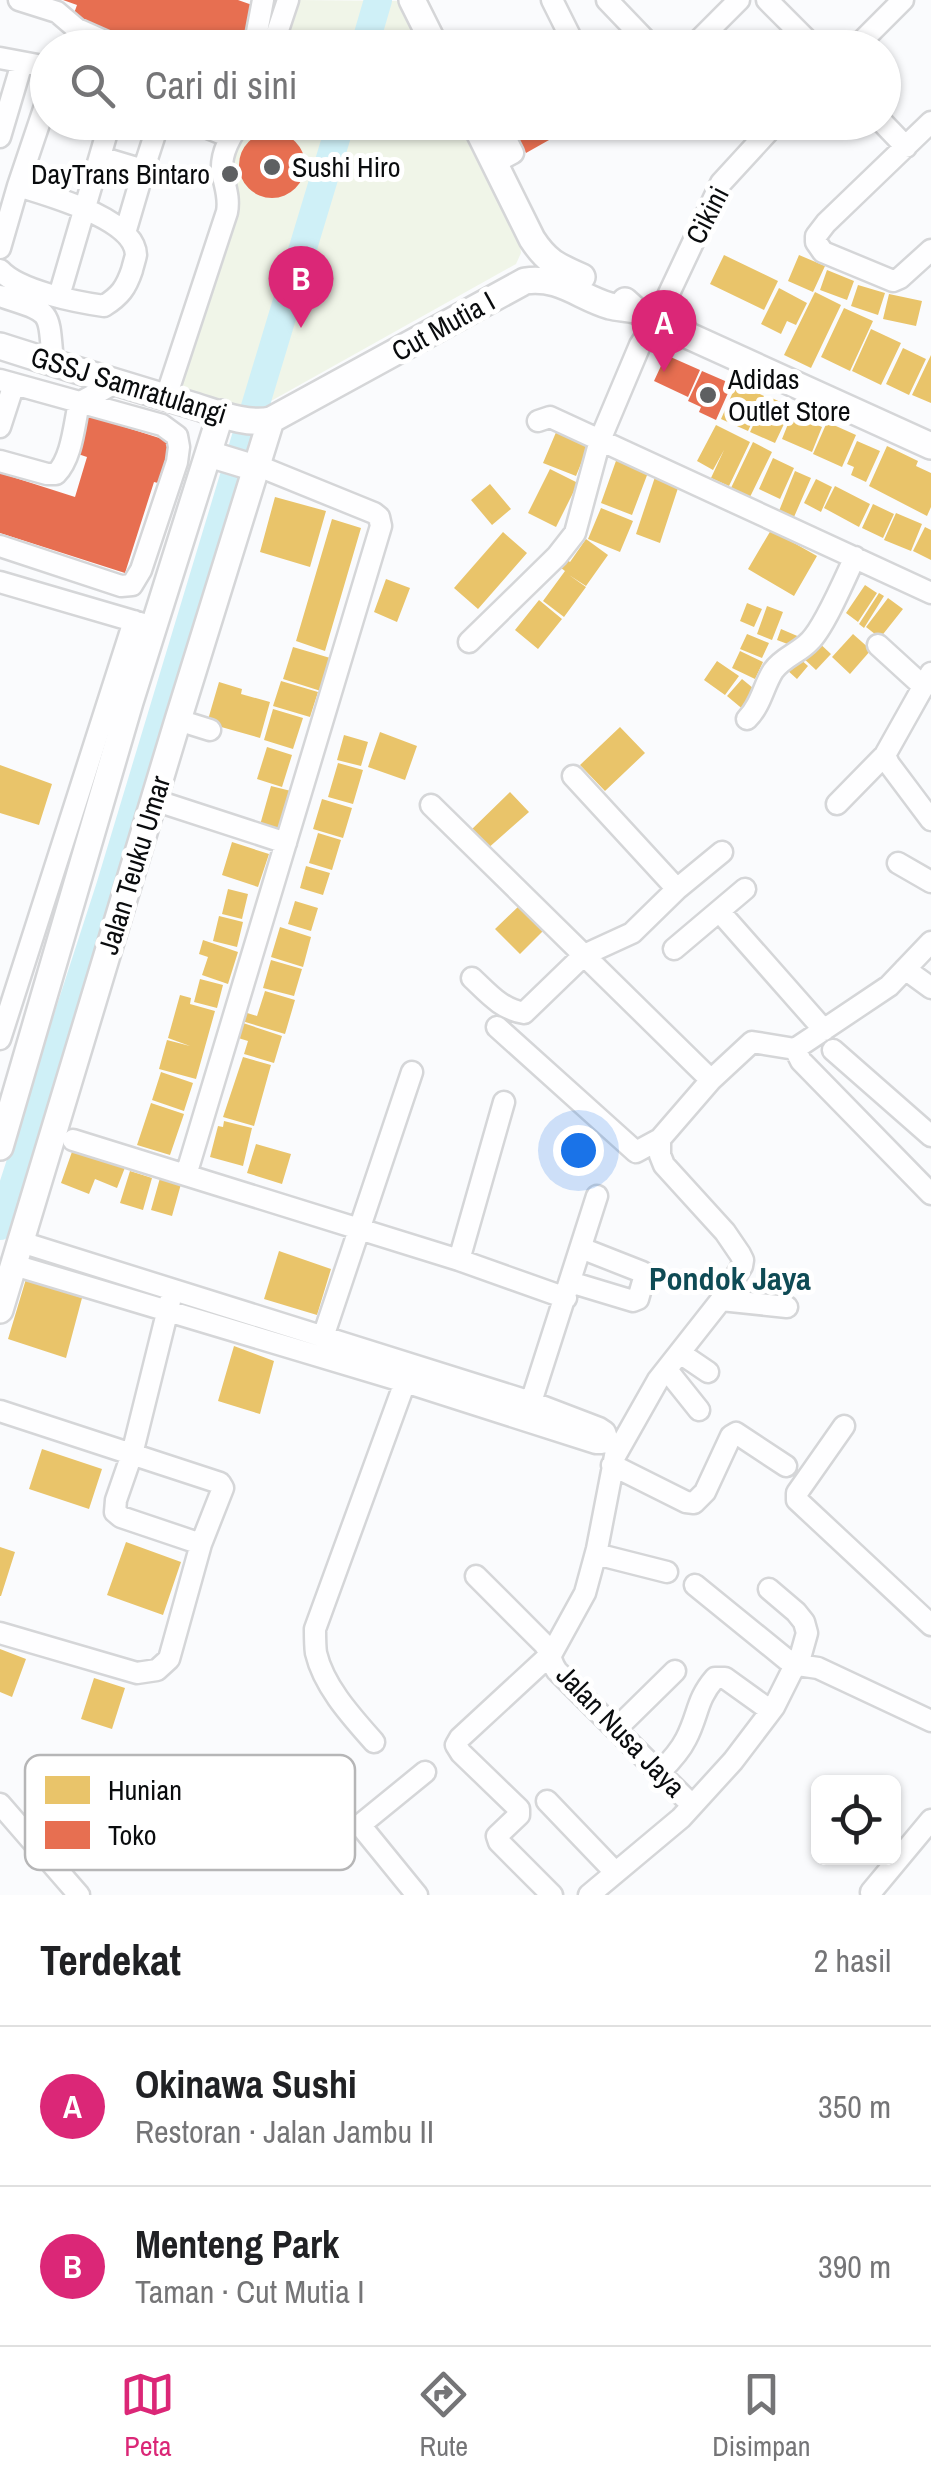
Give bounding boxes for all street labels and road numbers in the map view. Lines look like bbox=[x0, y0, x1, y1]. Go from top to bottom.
street label: Cikini bbox=[676, 180, 738, 250]
street label: Cut Mutia I bbox=[385, 282, 501, 370]
street label: GSSJ Samratulangi bbox=[26, 337, 232, 433]
street label: Jalan Teuku Umar bbox=[89, 771, 179, 959]
street label: Jalan Nusa Jaya bbox=[548, 1657, 694, 1805]

